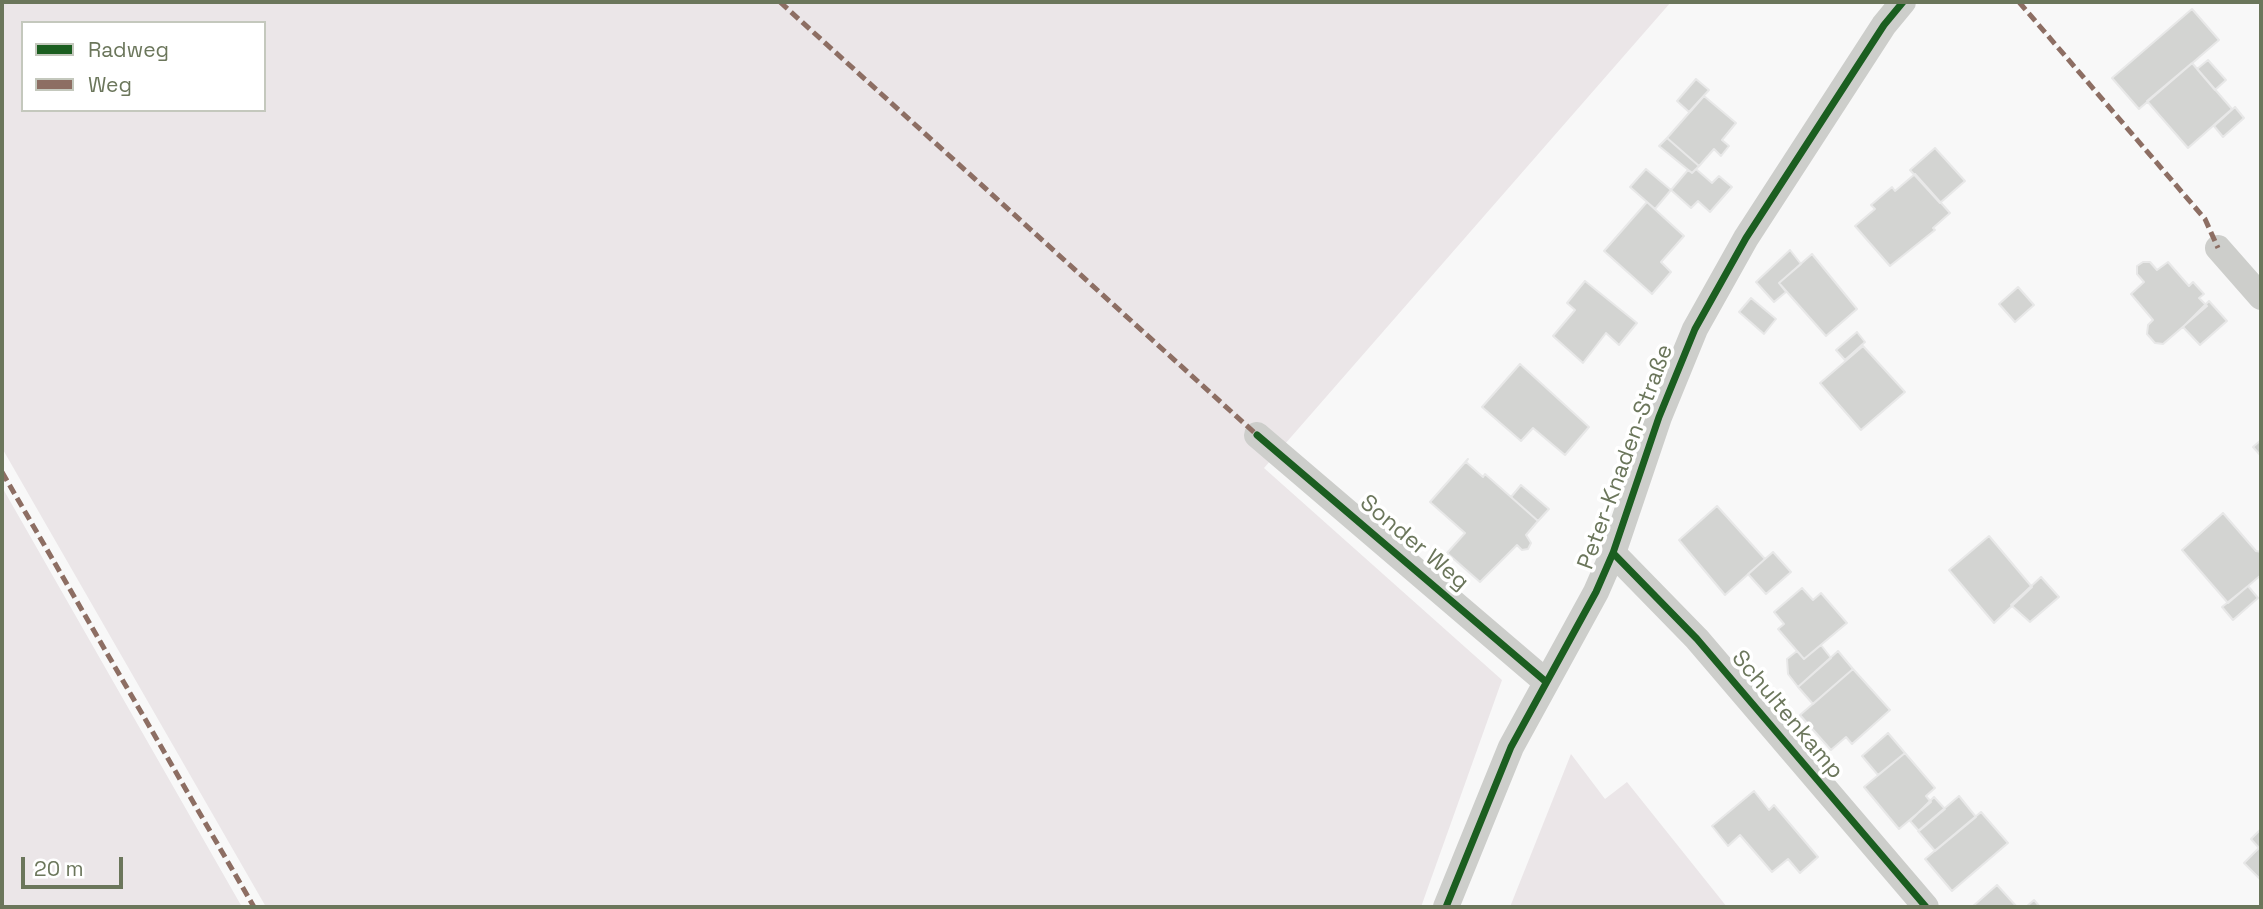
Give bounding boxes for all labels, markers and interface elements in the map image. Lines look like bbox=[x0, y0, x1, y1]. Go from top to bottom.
legend bbox=[21, 21, 266, 112]
text: Radweg bbox=[88, 36, 169, 63]
text: Weg bbox=[88, 71, 132, 98]
street label: Peter-Knaden-Straße bbox=[1572, 341, 1680, 573]
street label: Sonder Weg bbox=[1354, 489, 1474, 597]
street label: Schultenkamp bbox=[1725, 645, 1849, 785]
scale bar bbox=[24, 842, 126, 886]
text: 20 m bbox=[34, 855, 84, 882]

